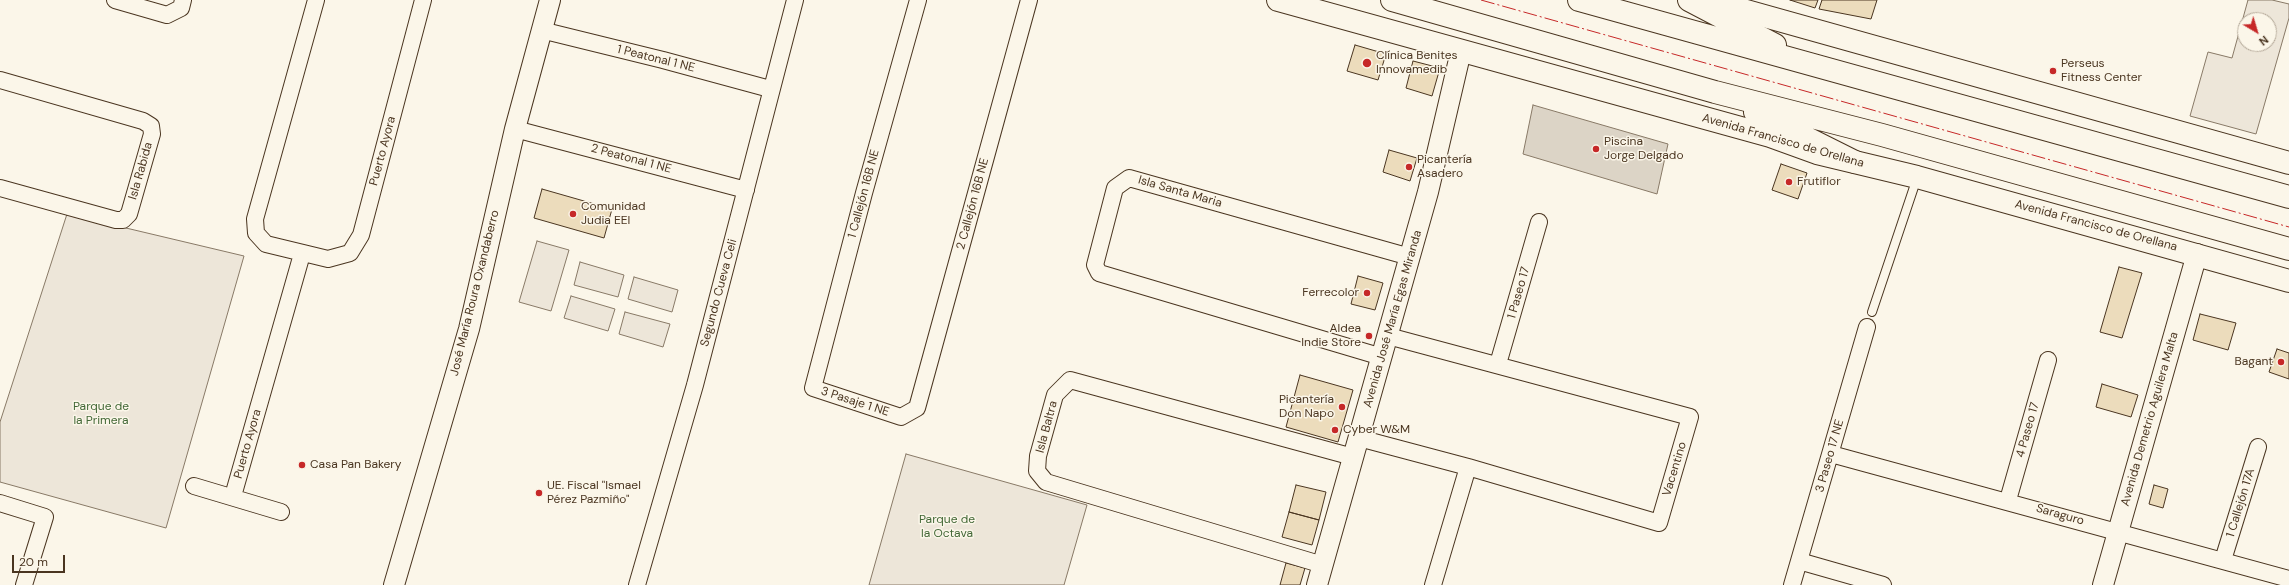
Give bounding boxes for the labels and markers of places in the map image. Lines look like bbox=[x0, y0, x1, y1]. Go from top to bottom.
place label: Clínica Benites Innovamedib bbox=[1376, 49, 1458, 77]
marker: Clínica Benites Innovamedib bbox=[1361, 57, 1373, 69]
place label: Perseus Fitness Center bbox=[2061, 57, 2142, 85]
marker: Perseus Fitness Center bbox=[2048, 66, 2058, 76]
place label: Piscina Jorge Delgado bbox=[1604, 135, 1683, 163]
marker: Piscina Jorge Delgado bbox=[1591, 144, 1601, 154]
place label: Picantería Asadero bbox=[1417, 153, 1472, 181]
marker: Picantería Asadero bbox=[1404, 162, 1414, 172]
place label: Frutiflor bbox=[1797, 175, 1841, 189]
marker: Frutiflor bbox=[1784, 177, 1794, 187]
place label: Comunidad Judia EEI bbox=[581, 200, 646, 228]
marker: Comunidad Judia EEI bbox=[568, 209, 578, 219]
place label: Ferrecolor bbox=[1302, 286, 1359, 300]
marker: Ferrecolor bbox=[1362, 288, 1372, 298]
place label: Aldea Indie Store bbox=[1301, 322, 1361, 350]
marker: Aldea Indie Store bbox=[1364, 331, 1374, 341]
place label: Bagant bbox=[2234, 355, 2273, 369]
marker: Bagant bbox=[2276, 357, 2286, 367]
place label: Picantería Don Napo bbox=[1279, 393, 1334, 421]
marker: Picantería Don Napo bbox=[1337, 402, 1347, 412]
place label: Cyber W&M bbox=[1343, 423, 1410, 437]
marker: Cyber W&M bbox=[1330, 425, 1340, 435]
place label: Casa Pan Bakery bbox=[310, 458, 401, 472]
marker: Casa Pan Bakery bbox=[297, 460, 307, 470]
place label: UE. Fiscal "Ismael Pérez Pazmiño" bbox=[547, 479, 641, 507]
marker: UE. Fiscal "Ismael Pérez Pazmiño" bbox=[534, 488, 544, 498]

